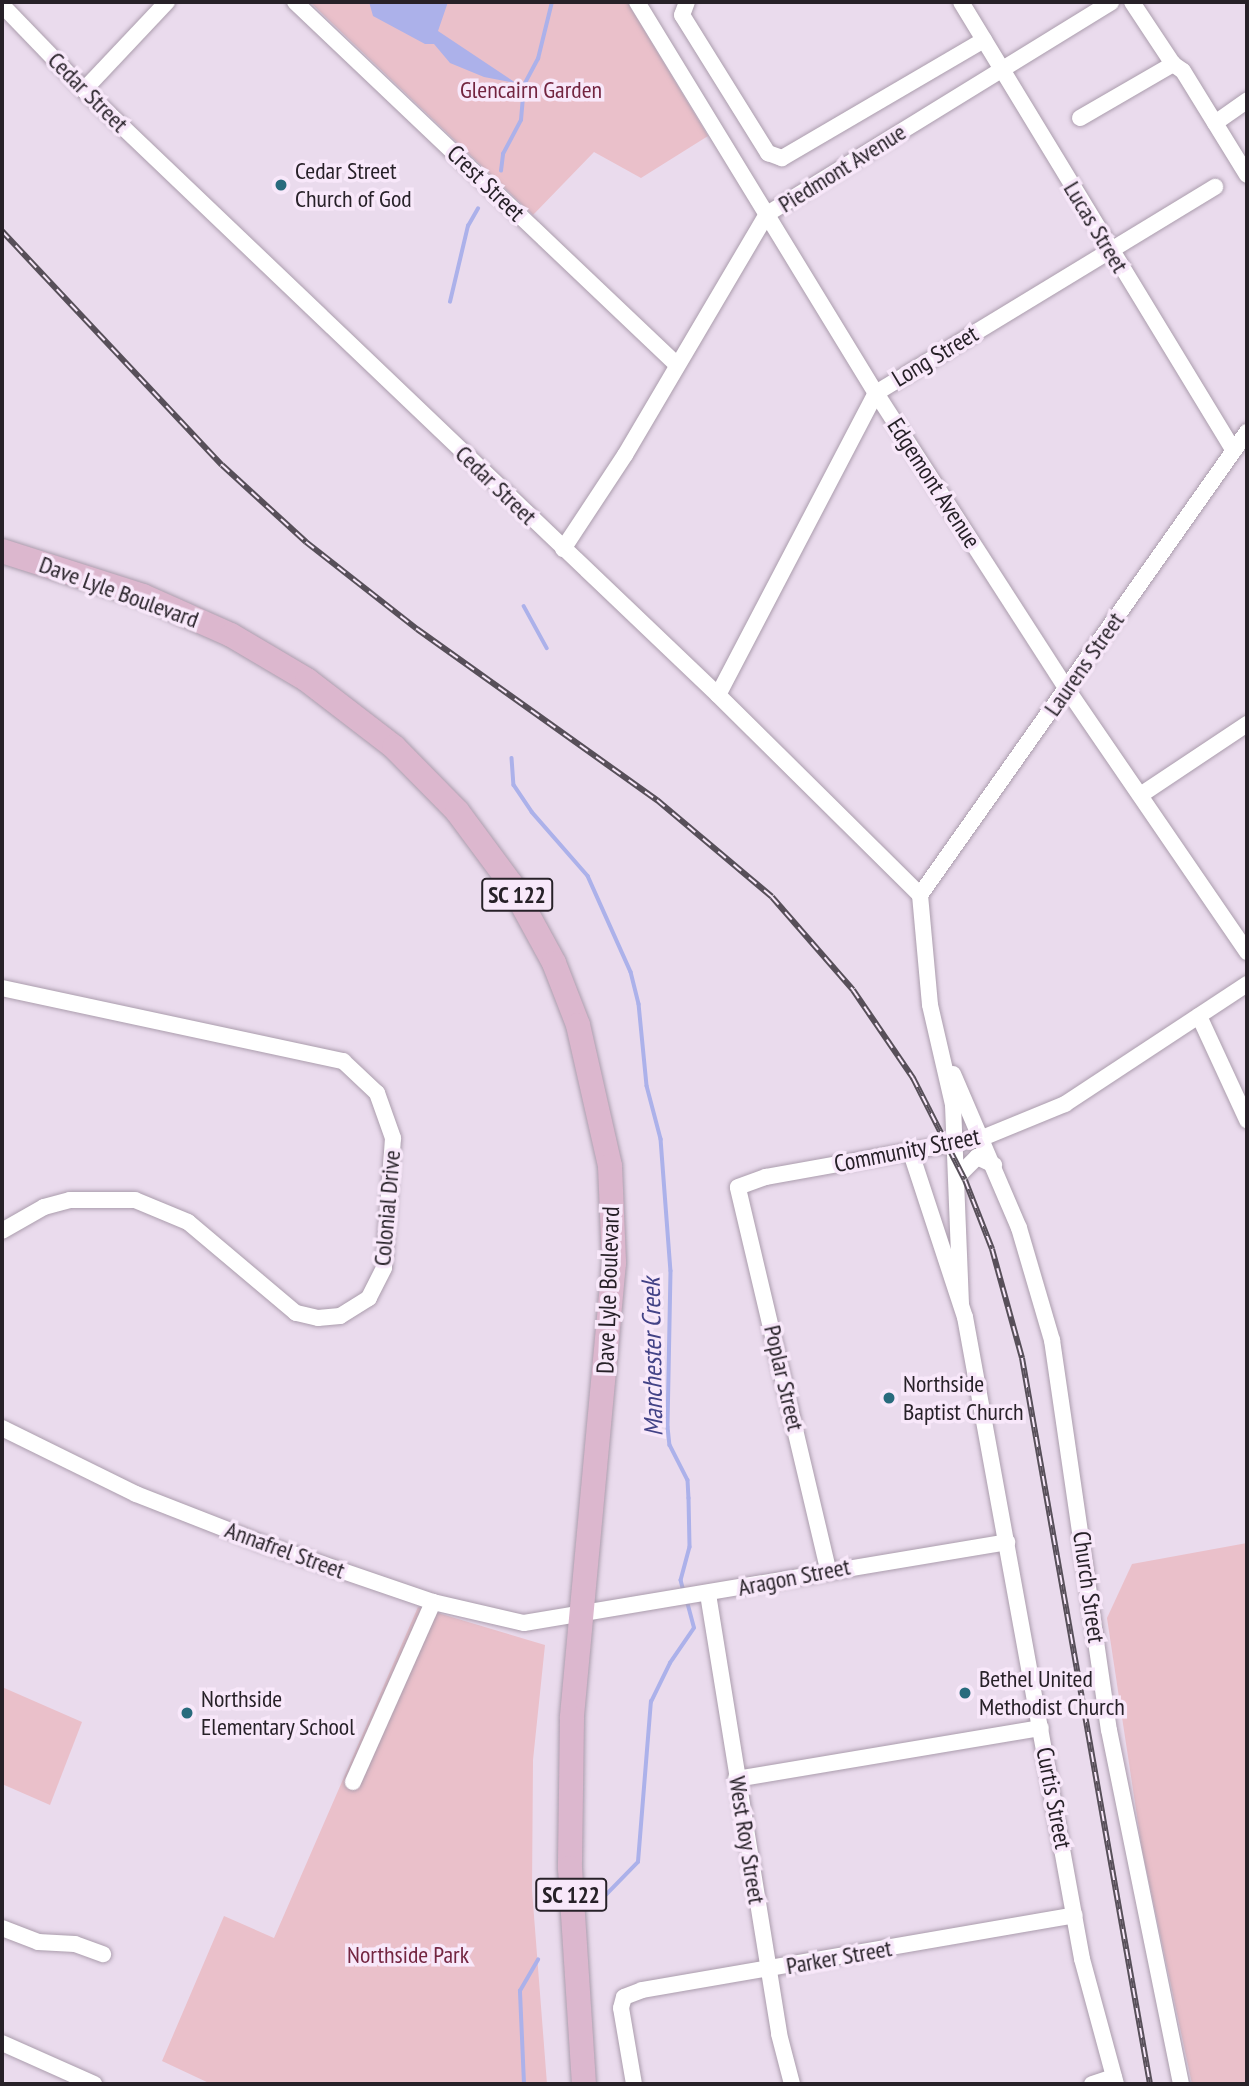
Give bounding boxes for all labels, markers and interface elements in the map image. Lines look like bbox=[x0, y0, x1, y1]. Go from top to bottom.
street label: Cedar Street bbox=[42, 46, 134, 138]
park label: Glencairn Garden bbox=[460, 76, 602, 104]
street label: Piedmont Avenue bbox=[773, 117, 911, 219]
street label: Crest Street bbox=[441, 139, 531, 227]
place label: Cedar Street Church of God bbox=[295, 157, 412, 213]
street label: Lucas Street bbox=[1058, 176, 1134, 278]
marker: Cedar Street Church of God bbox=[273, 177, 289, 193]
street label: Long Street bbox=[887, 319, 983, 393]
street label: Edgemont Avenue bbox=[881, 412, 987, 554]
street label: Cedar Street bbox=[449, 439, 543, 531]
street label: Dave Lyle Boulevard bbox=[35, 550, 203, 634]
street label: Laurens Street bbox=[1038, 607, 1130, 721]
road number: SC 122 bbox=[480, 876, 554, 914]
street label: Community Street bbox=[831, 1122, 983, 1178]
street label: Colonial Drive bbox=[368, 1149, 406, 1267]
street label: Dave Lyle Boulevard bbox=[591, 1206, 625, 1374]
water label: Manchester Creek bbox=[635, 1277, 669, 1437]
street label: Poplar Street bbox=[758, 1322, 810, 1434]
place label: Northside Baptist Church bbox=[903, 1370, 1024, 1426]
marker: Northside Baptist Church bbox=[881, 1390, 897, 1406]
street label: Annafrel Street bbox=[221, 1515, 349, 1585]
street label: Church Street bbox=[1067, 1529, 1111, 1645]
street label: Aragon Street bbox=[736, 1552, 852, 1602]
place label: Bethel United Methodist Church bbox=[979, 1665, 1125, 1721]
place label: Northside Elementary School bbox=[201, 1685, 355, 1741]
marker: Bethel United Methodist Church bbox=[957, 1685, 973, 1701]
marker: Northside Elementary School bbox=[179, 1705, 195, 1721]
street label: Curtis Street bbox=[1030, 1745, 1078, 1851]
street label: West Roy Street bbox=[723, 1774, 771, 1906]
road number: SC 122 bbox=[534, 1876, 608, 1914]
street label: Parker Street bbox=[784, 1934, 894, 1980]
park label: Northside Park bbox=[347, 1941, 469, 1969]

